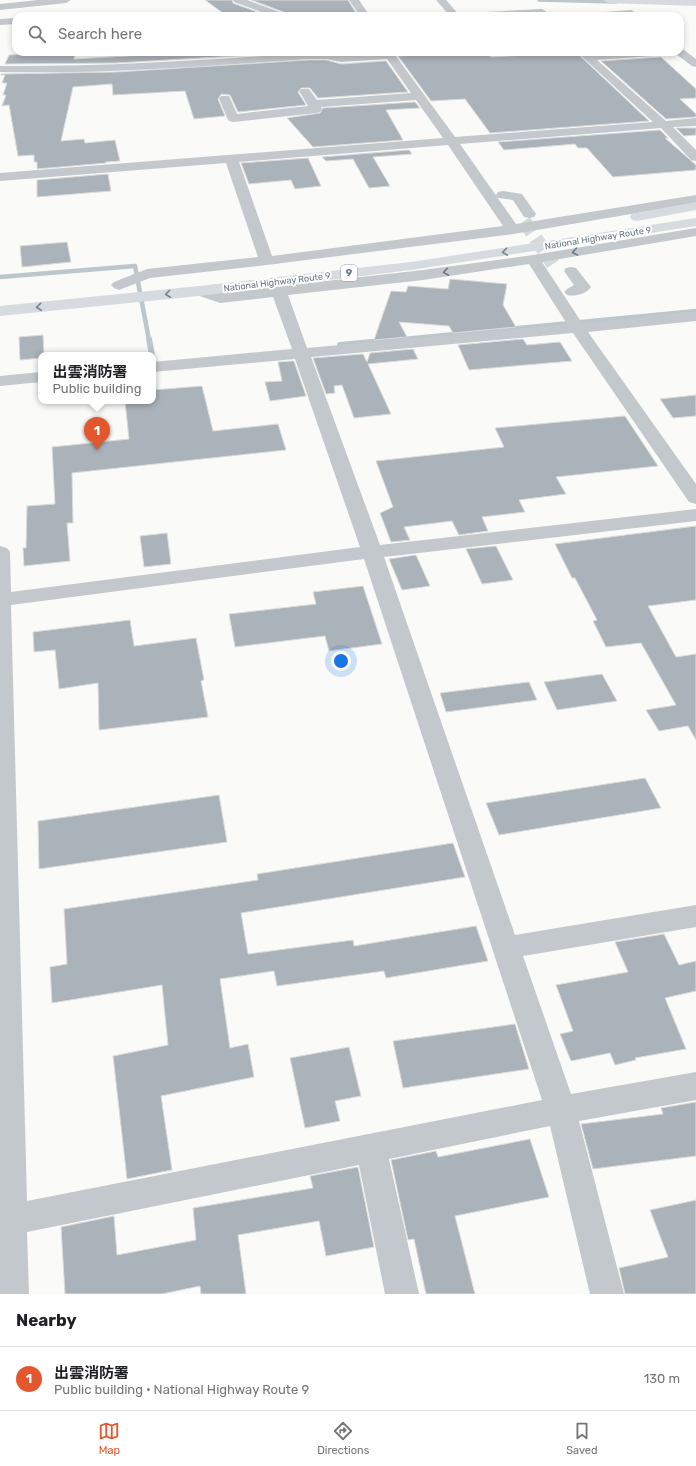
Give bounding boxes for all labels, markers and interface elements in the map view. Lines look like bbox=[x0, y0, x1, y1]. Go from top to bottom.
search box bbox=[12, 12, 684, 56]
icon: search bbox=[26, 23, 48, 45]
text: Search here bbox=[58, 25, 142, 43]
street label: National Highway Route 9 bbox=[544, 225, 652, 251]
one-way arrow bbox=[502, 247, 508, 256]
one-way arrow bbox=[572, 247, 578, 256]
road number: 9 bbox=[341, 265, 357, 281]
one-way arrow bbox=[443, 267, 449, 276]
street label: National Highway Route 9 bbox=[223, 270, 331, 294]
one-way arrow bbox=[165, 290, 171, 299]
one-way arrow bbox=[36, 302, 42, 311]
popup bbox=[38, 352, 156, 404]
text: 出雲消防署 bbox=[53, 363, 128, 381]
text: Public building bbox=[53, 381, 141, 396]
pin: 1 bbox=[84, 417, 110, 450]
your location bbox=[331, 651, 351, 671]
text: Nearby bbox=[16, 1310, 77, 1330]
text: 出雲消防署 bbox=[54, 1364, 129, 1382]
text: 1 bbox=[26, 1371, 32, 1386]
text: 130 m bbox=[644, 1371, 680, 1386]
text: Public building · National Highway Route 9 bbox=[54, 1382, 309, 1397]
tab: Map bbox=[98, 1420, 120, 1457]
tab: Directions bbox=[317, 1420, 369, 1457]
tab: Saved bbox=[566, 1420, 598, 1457]

